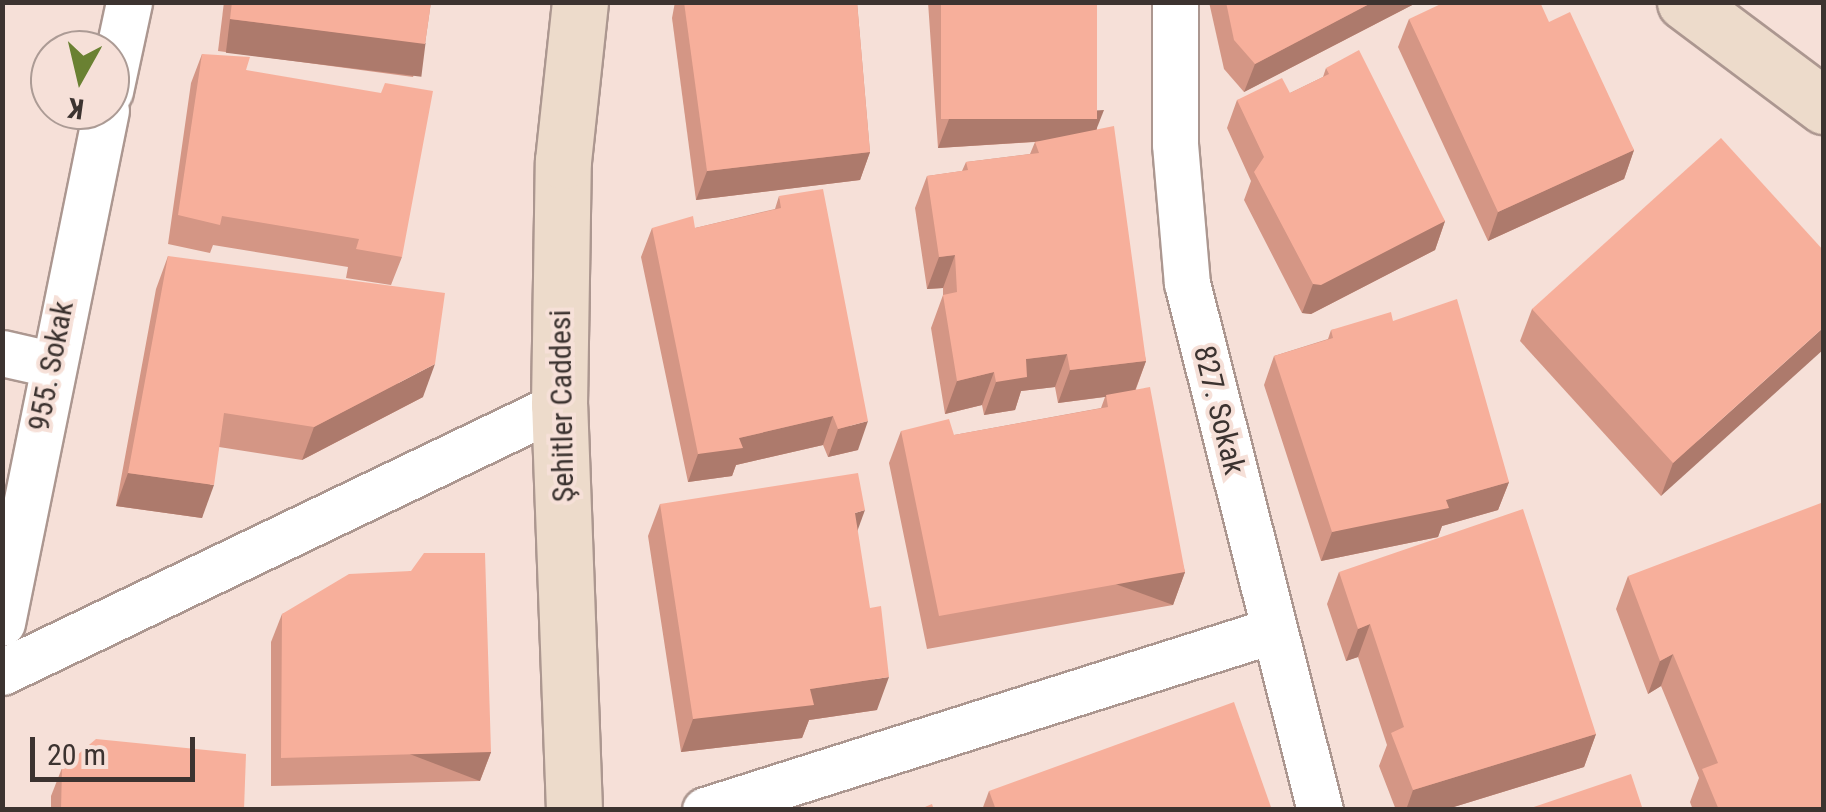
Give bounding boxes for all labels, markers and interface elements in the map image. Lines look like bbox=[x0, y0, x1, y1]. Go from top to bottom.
north arrow bbox=[30, 30, 130, 130]
text: K bbox=[66, 91, 86, 126]
street label: 955. Sokak bbox=[21, 298, 81, 434]
street label: Şehitler Caddesi bbox=[542, 309, 582, 503]
street label: 827. Sokak bbox=[1186, 342, 1252, 478]
scale bar bbox=[35, 717, 200, 779]
text: 20 m bbox=[47, 737, 106, 772]

